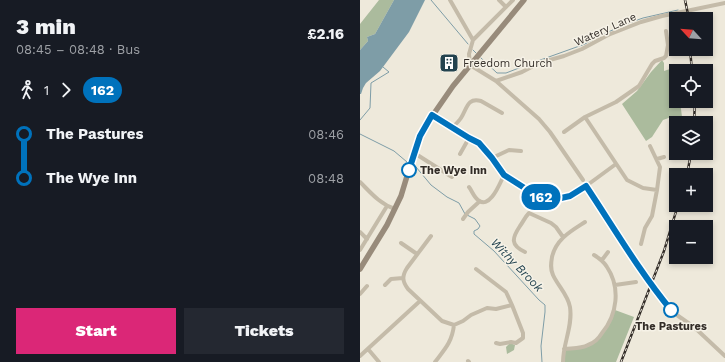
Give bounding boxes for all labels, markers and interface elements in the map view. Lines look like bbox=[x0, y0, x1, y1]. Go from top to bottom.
street label: Watery Lane bbox=[572, 10, 638, 49]
north arrow bbox=[669, 12, 713, 56]
map controls bbox=[669, 12, 713, 264]
text: 3 min bbox=[16, 14, 76, 39]
text: £2.16 bbox=[307, 25, 344, 43]
text: 08:45 – 08:48 · Bus bbox=[16, 42, 140, 57]
building icon: Freedom Church bbox=[438, 52, 460, 74]
place label: Freedom Church bbox=[463, 57, 552, 70]
button: locate bbox=[669, 64, 713, 108]
icon: walk bbox=[16, 79, 38, 101]
icon: forward bbox=[55, 79, 77, 101]
text: 162 bbox=[91, 82, 114, 98]
text: 1 bbox=[44, 83, 49, 98]
button: layers bbox=[669, 116, 713, 160]
text: The Pastures bbox=[46, 125, 144, 143]
text: 08:46 bbox=[308, 127, 344, 142]
marker: The Wye Inn bbox=[401, 162, 417, 178]
place label: The Wye Inn bbox=[420, 164, 487, 177]
button: + bbox=[669, 168, 713, 212]
text: The Wye Inn bbox=[46, 169, 137, 187]
text: 08:48 bbox=[308, 171, 344, 186]
line badge: 162 bbox=[518, 184, 564, 210]
text: 162 bbox=[529, 189, 553, 205]
button: − bbox=[669, 220, 713, 264]
water label: Withy Brook bbox=[488, 235, 546, 295]
marker: The Pastures bbox=[663, 302, 679, 318]
button: Start bbox=[16, 308, 176, 354]
button: Tickets bbox=[184, 308, 344, 354]
place label: The Pastures bbox=[635, 320, 707, 333]

